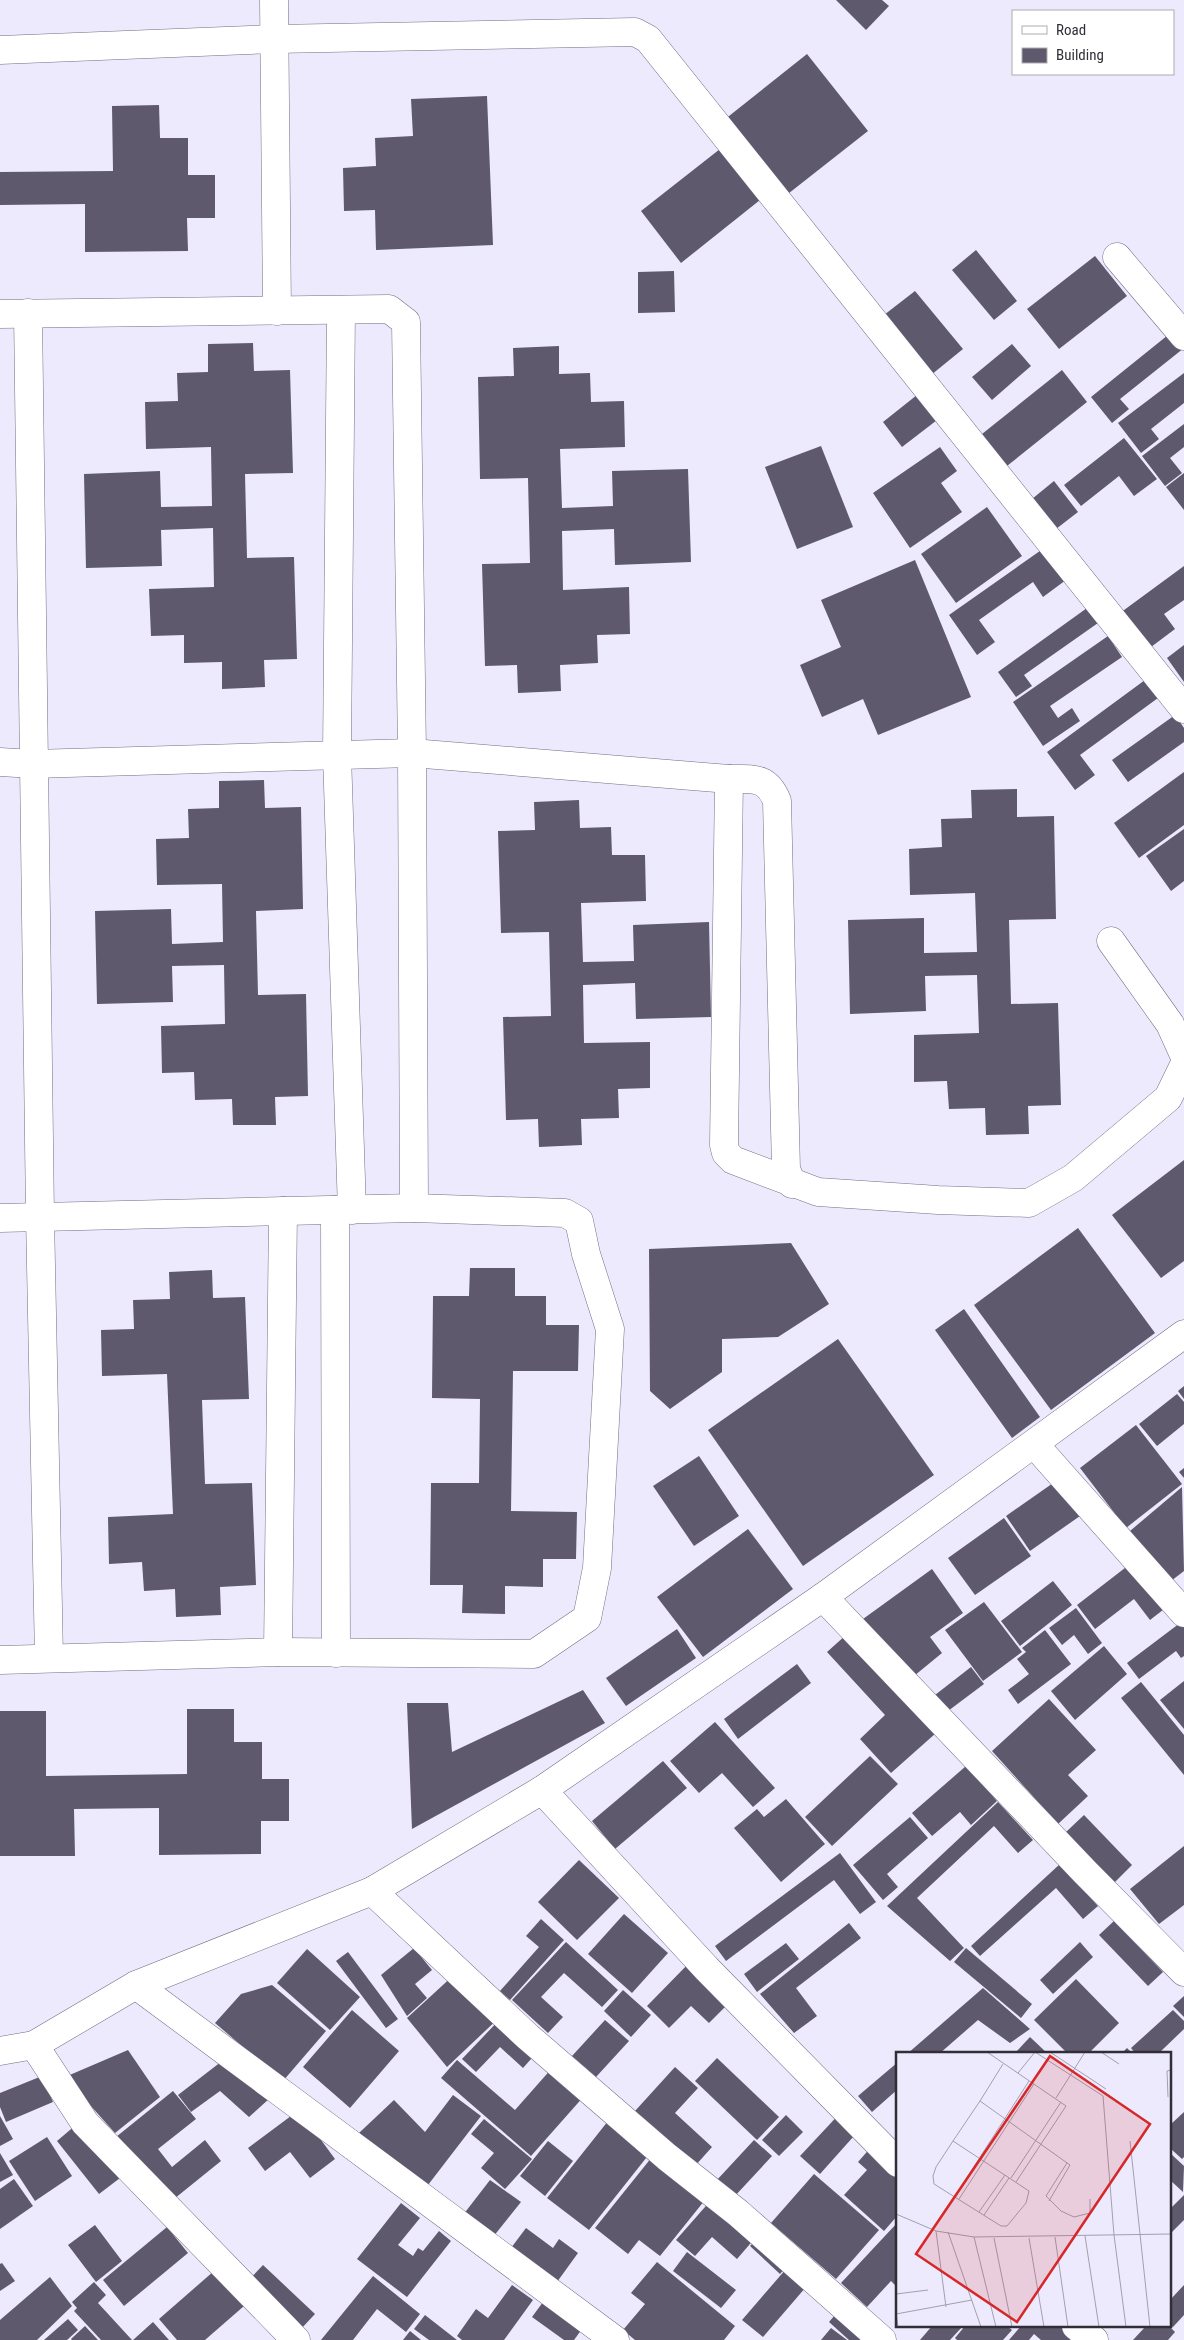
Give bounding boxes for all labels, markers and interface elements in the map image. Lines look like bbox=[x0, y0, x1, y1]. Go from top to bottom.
legend bbox=[1012, 10, 1174, 75]
text: Road bbox=[1056, 21, 1086, 39]
text: Building bbox=[1056, 46, 1104, 64]
inset map bbox=[896, 2052, 1172, 2328]

